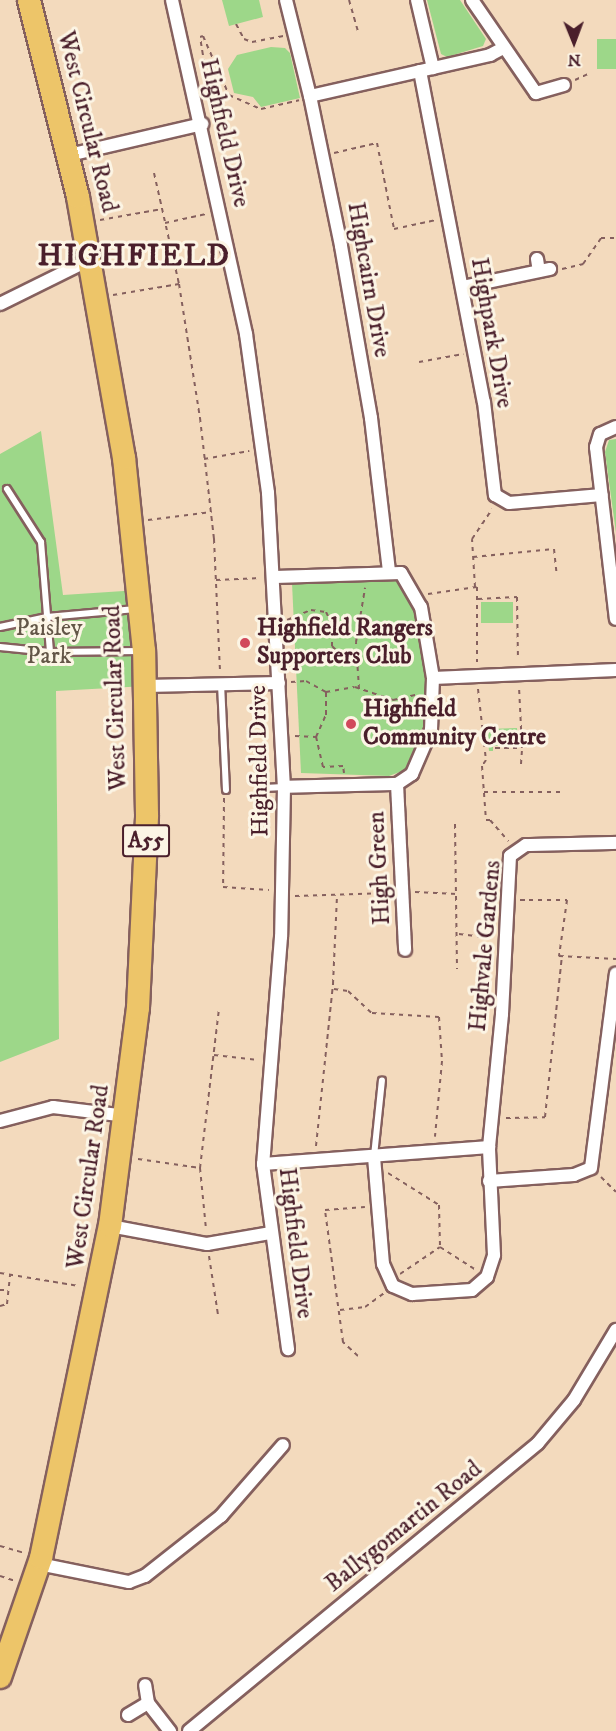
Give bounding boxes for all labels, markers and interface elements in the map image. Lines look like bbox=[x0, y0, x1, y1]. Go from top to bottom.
north arrow bbox=[544, 12, 604, 72]
street label: West Circular Road bbox=[51, 28, 123, 216]
text: N bbox=[568, 50, 581, 70]
street label: Highfield Drive bbox=[193, 56, 255, 210]
street label: Highcairn Drive bbox=[340, 200, 396, 360]
district label: HIGHFIELD bbox=[38, 239, 230, 275]
street label: Highpark Drive bbox=[464, 256, 518, 410]
street label: West Circular Road bbox=[98, 605, 134, 791]
park label: Paisley Park bbox=[16, 615, 82, 671]
place label: Highfield Rangers Supporters Club bbox=[257, 615, 433, 671]
marker: Highfield Rangers Supporters Club bbox=[238, 636, 252, 650]
street label: Highfield Drive bbox=[244, 685, 276, 837]
place label: Highfield Community Centre bbox=[363, 696, 546, 752]
marker: Highfield Community Centre bbox=[344, 717, 358, 731]
street label: High Green bbox=[363, 810, 397, 926]
road number: A55 bbox=[122, 822, 170, 860]
street label: Highvale Gardens bbox=[464, 859, 508, 1033]
street label: West Circular Road bbox=[62, 1083, 116, 1271]
street label: Highfield Drive bbox=[271, 1166, 319, 1320]
street label: Ballygomartin Road bbox=[320, 1455, 488, 1599]

